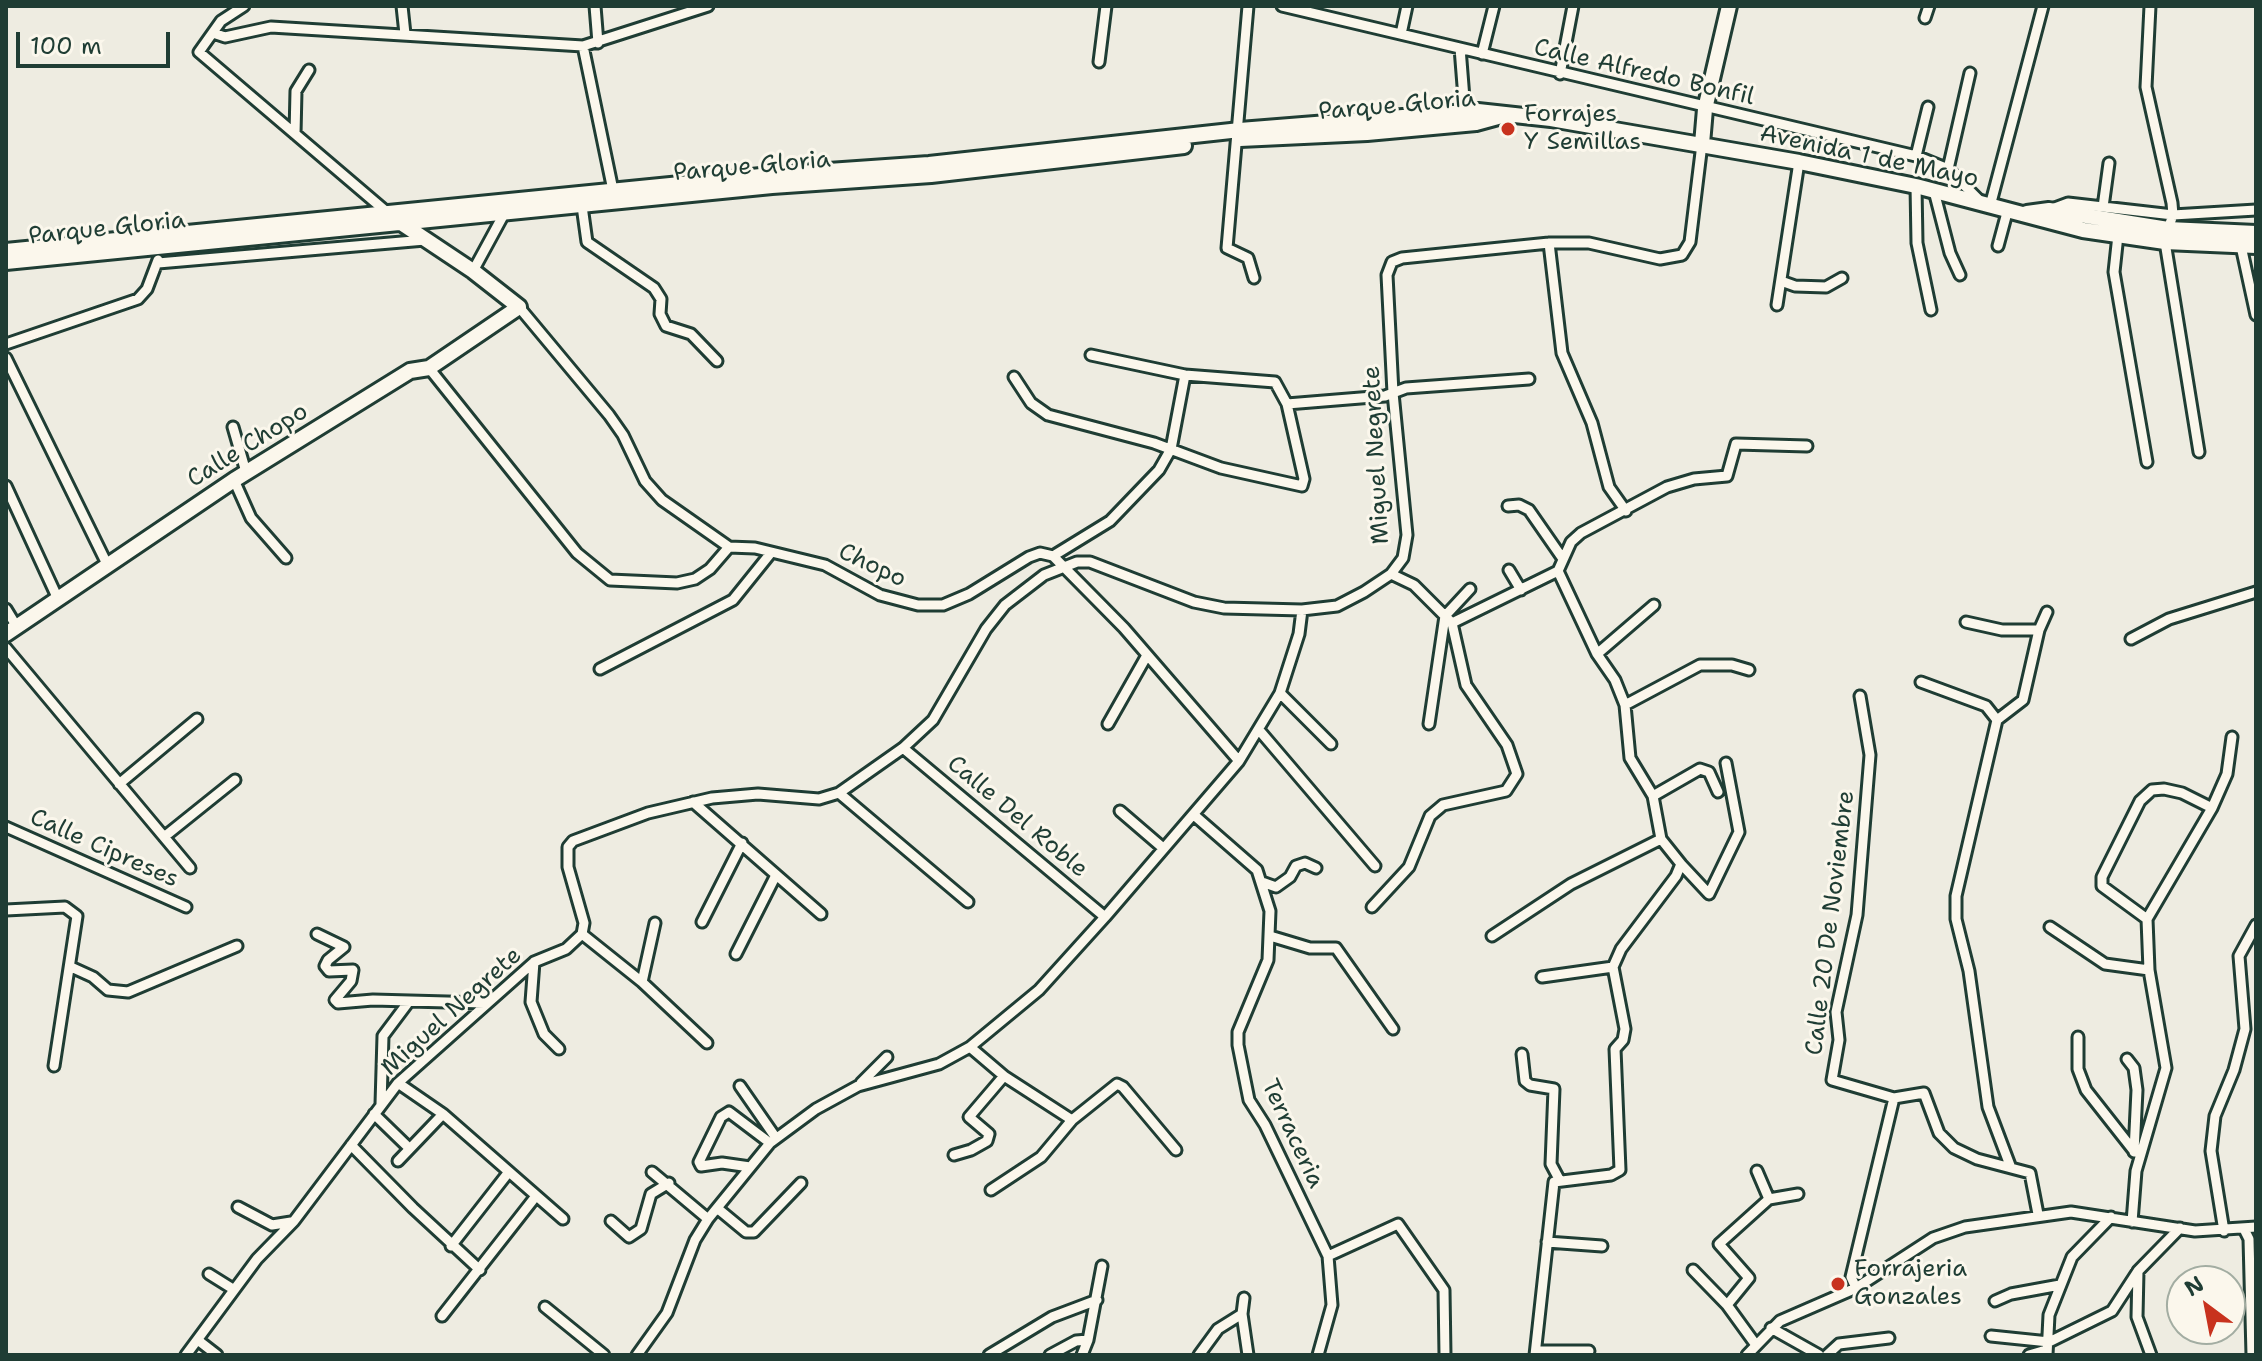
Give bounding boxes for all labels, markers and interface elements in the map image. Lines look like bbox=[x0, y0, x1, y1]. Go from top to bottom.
scale bar bbox=[20, 16, 174, 66]
text: 100 m bbox=[30, 30, 102, 62]
street label: Calle Alfredo Bonfil bbox=[1531, 34, 1757, 112]
street label: Parque Gloria bbox=[1317, 85, 1477, 127]
place label: Forrajes Y Semillas bbox=[1524, 101, 1641, 157]
marker: Forrajes Y Semillas bbox=[1499, 120, 1517, 138]
street label: Avenida 1 de Mayo bbox=[1757, 120, 1981, 194]
street label: Parque Gloria bbox=[672, 146, 832, 188]
street label: Parque Gloria bbox=[27, 206, 187, 252]
street label: Miguel Negrete bbox=[1358, 365, 1396, 545]
street label: Calle Chopo bbox=[182, 398, 314, 494]
street label: Chopo bbox=[833, 538, 911, 594]
street label: Calle Del Roble bbox=[941, 750, 1093, 884]
street label: Calle 20 De Noviembre bbox=[1800, 789, 1862, 1057]
street label: Calle Cipreses bbox=[25, 803, 183, 895]
street label: Miguel Negrete bbox=[376, 941, 528, 1083]
street label: Terraceria bbox=[1254, 1075, 1330, 1193]
place label: Forrajeria Gonzales bbox=[1854, 1256, 1967, 1312]
north arrow bbox=[2166, 1265, 2246, 1345]
text: N bbox=[2179, 1269, 2209, 1303]
marker: Forrajeria Gonzales bbox=[1829, 1275, 1847, 1293]

